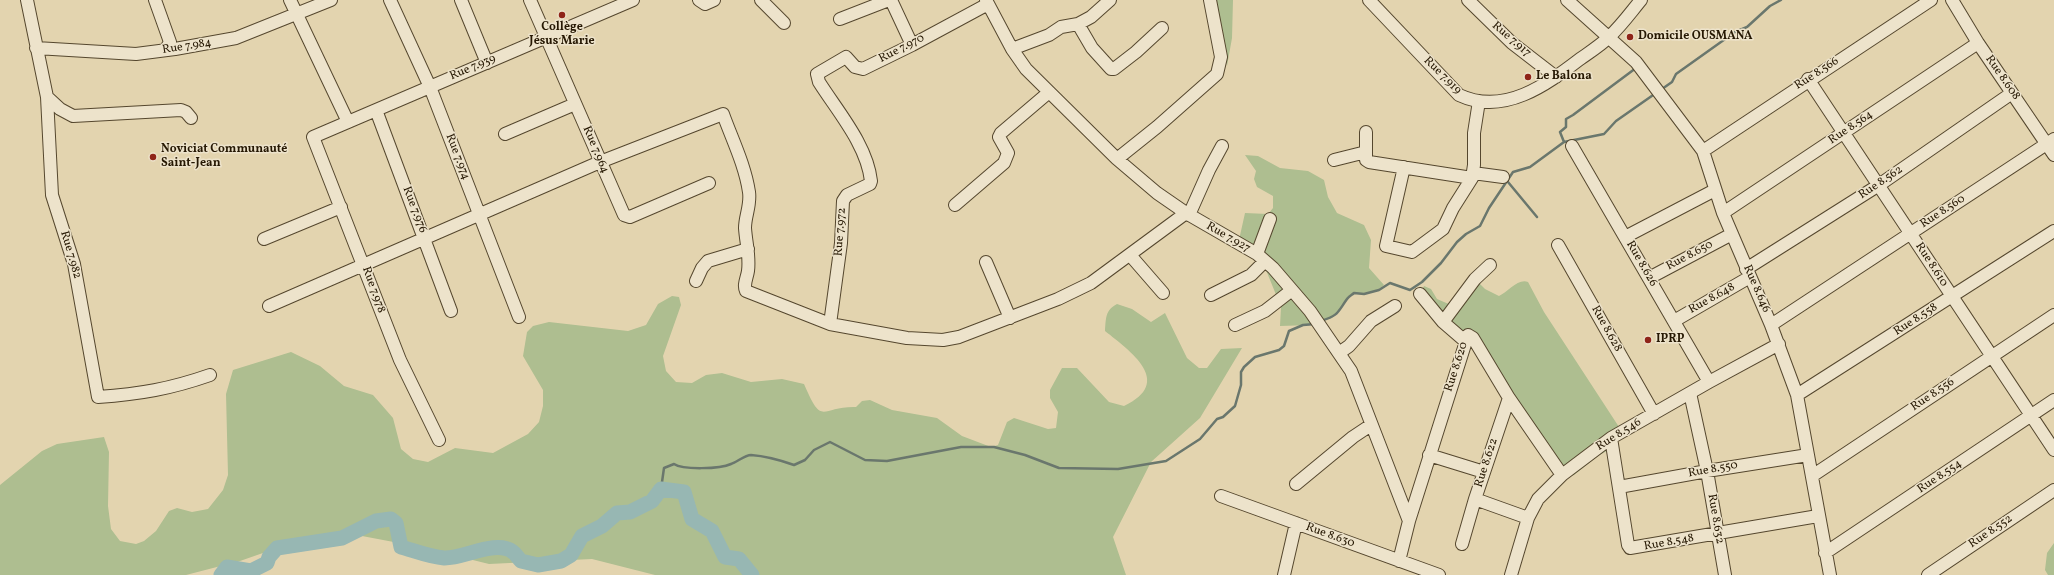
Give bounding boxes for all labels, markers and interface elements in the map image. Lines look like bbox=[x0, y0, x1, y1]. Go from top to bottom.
marker: Collège Jésus Marie bbox=[557, 10, 567, 20]
street label: Rue 7.917 bbox=[1488, 19, 1534, 61]
place label: Collège Jésus Marie bbox=[529, 21, 595, 49]
place label: Domicile OUSMANA bbox=[1638, 30, 1753, 44]
street label: Rue 7.970 bbox=[877, 31, 927, 67]
marker: Domicile OUSMANA bbox=[1625, 32, 1635, 42]
street label: Rue 7.984 bbox=[161, 36, 213, 58]
street label: Rue 7.939 bbox=[448, 52, 498, 84]
street label: Rue 8.608 bbox=[1981, 53, 2023, 103]
street label: Rue 7.919 bbox=[1420, 54, 1464, 98]
street label: Rue 8.566 bbox=[1792, 54, 1842, 94]
place label: Le Balona bbox=[1536, 70, 1592, 84]
marker: Le Balona bbox=[1523, 72, 1533, 82]
street label: Rue 8.564 bbox=[1826, 108, 1876, 148]
street label: Rue 7.964 bbox=[579, 124, 611, 176]
street label: Rue 7.974 bbox=[442, 132, 472, 182]
place label: Noviciat Communauté Saint-Jean bbox=[161, 143, 287, 171]
marker: Noviciat Communauté Saint-Jean bbox=[148, 152, 158, 162]
street label: Rue 8.562 bbox=[1856, 163, 1906, 203]
street label: Rue 7.976 bbox=[399, 185, 429, 235]
street label: Rue 8.560 bbox=[1918, 192, 1968, 232]
street label: Rue 7.972 bbox=[832, 207, 850, 257]
street label: Rue 7.927 bbox=[1203, 220, 1253, 256]
street label: Rue 7.982 bbox=[56, 229, 84, 281]
street label: Rue 8.626 bbox=[1622, 238, 1660, 290]
street label: Rue 8.650 bbox=[1664, 238, 1716, 274]
street label: Rue 8.610 bbox=[1911, 240, 1951, 290]
street label: Rue 8.646 bbox=[1739, 263, 1773, 315]
street label: Rue 7.978 bbox=[358, 265, 388, 315]
street label: Rue 8.648 bbox=[1686, 280, 1738, 318]
street label: Rue 8.558 bbox=[1891, 301, 1941, 339]
street label: Rue 8.628 bbox=[1587, 303, 1625, 355]
place label: IPRP bbox=[1656, 333, 1684, 347]
marker: IPRP bbox=[1643, 335, 1653, 345]
street label: Rue 8.620 bbox=[1442, 340, 1472, 394]
street label: Rue 8.556 bbox=[1909, 375, 1957, 415]
street label: Rue 8.546 bbox=[1594, 415, 1644, 455]
street label: Rue 8.622 bbox=[1472, 437, 1502, 489]
street label: Rue 8.554 bbox=[1915, 457, 1965, 497]
street label: Rue 8.550 bbox=[1687, 459, 1739, 481]
street label: Rue 8.632 bbox=[1704, 493, 1726, 545]
street label: Rue 8.552 bbox=[1966, 512, 2016, 552]
street label: Rue 8.630 bbox=[1304, 521, 1356, 551]
street label: Rue 8.548 bbox=[1643, 532, 1695, 554]

